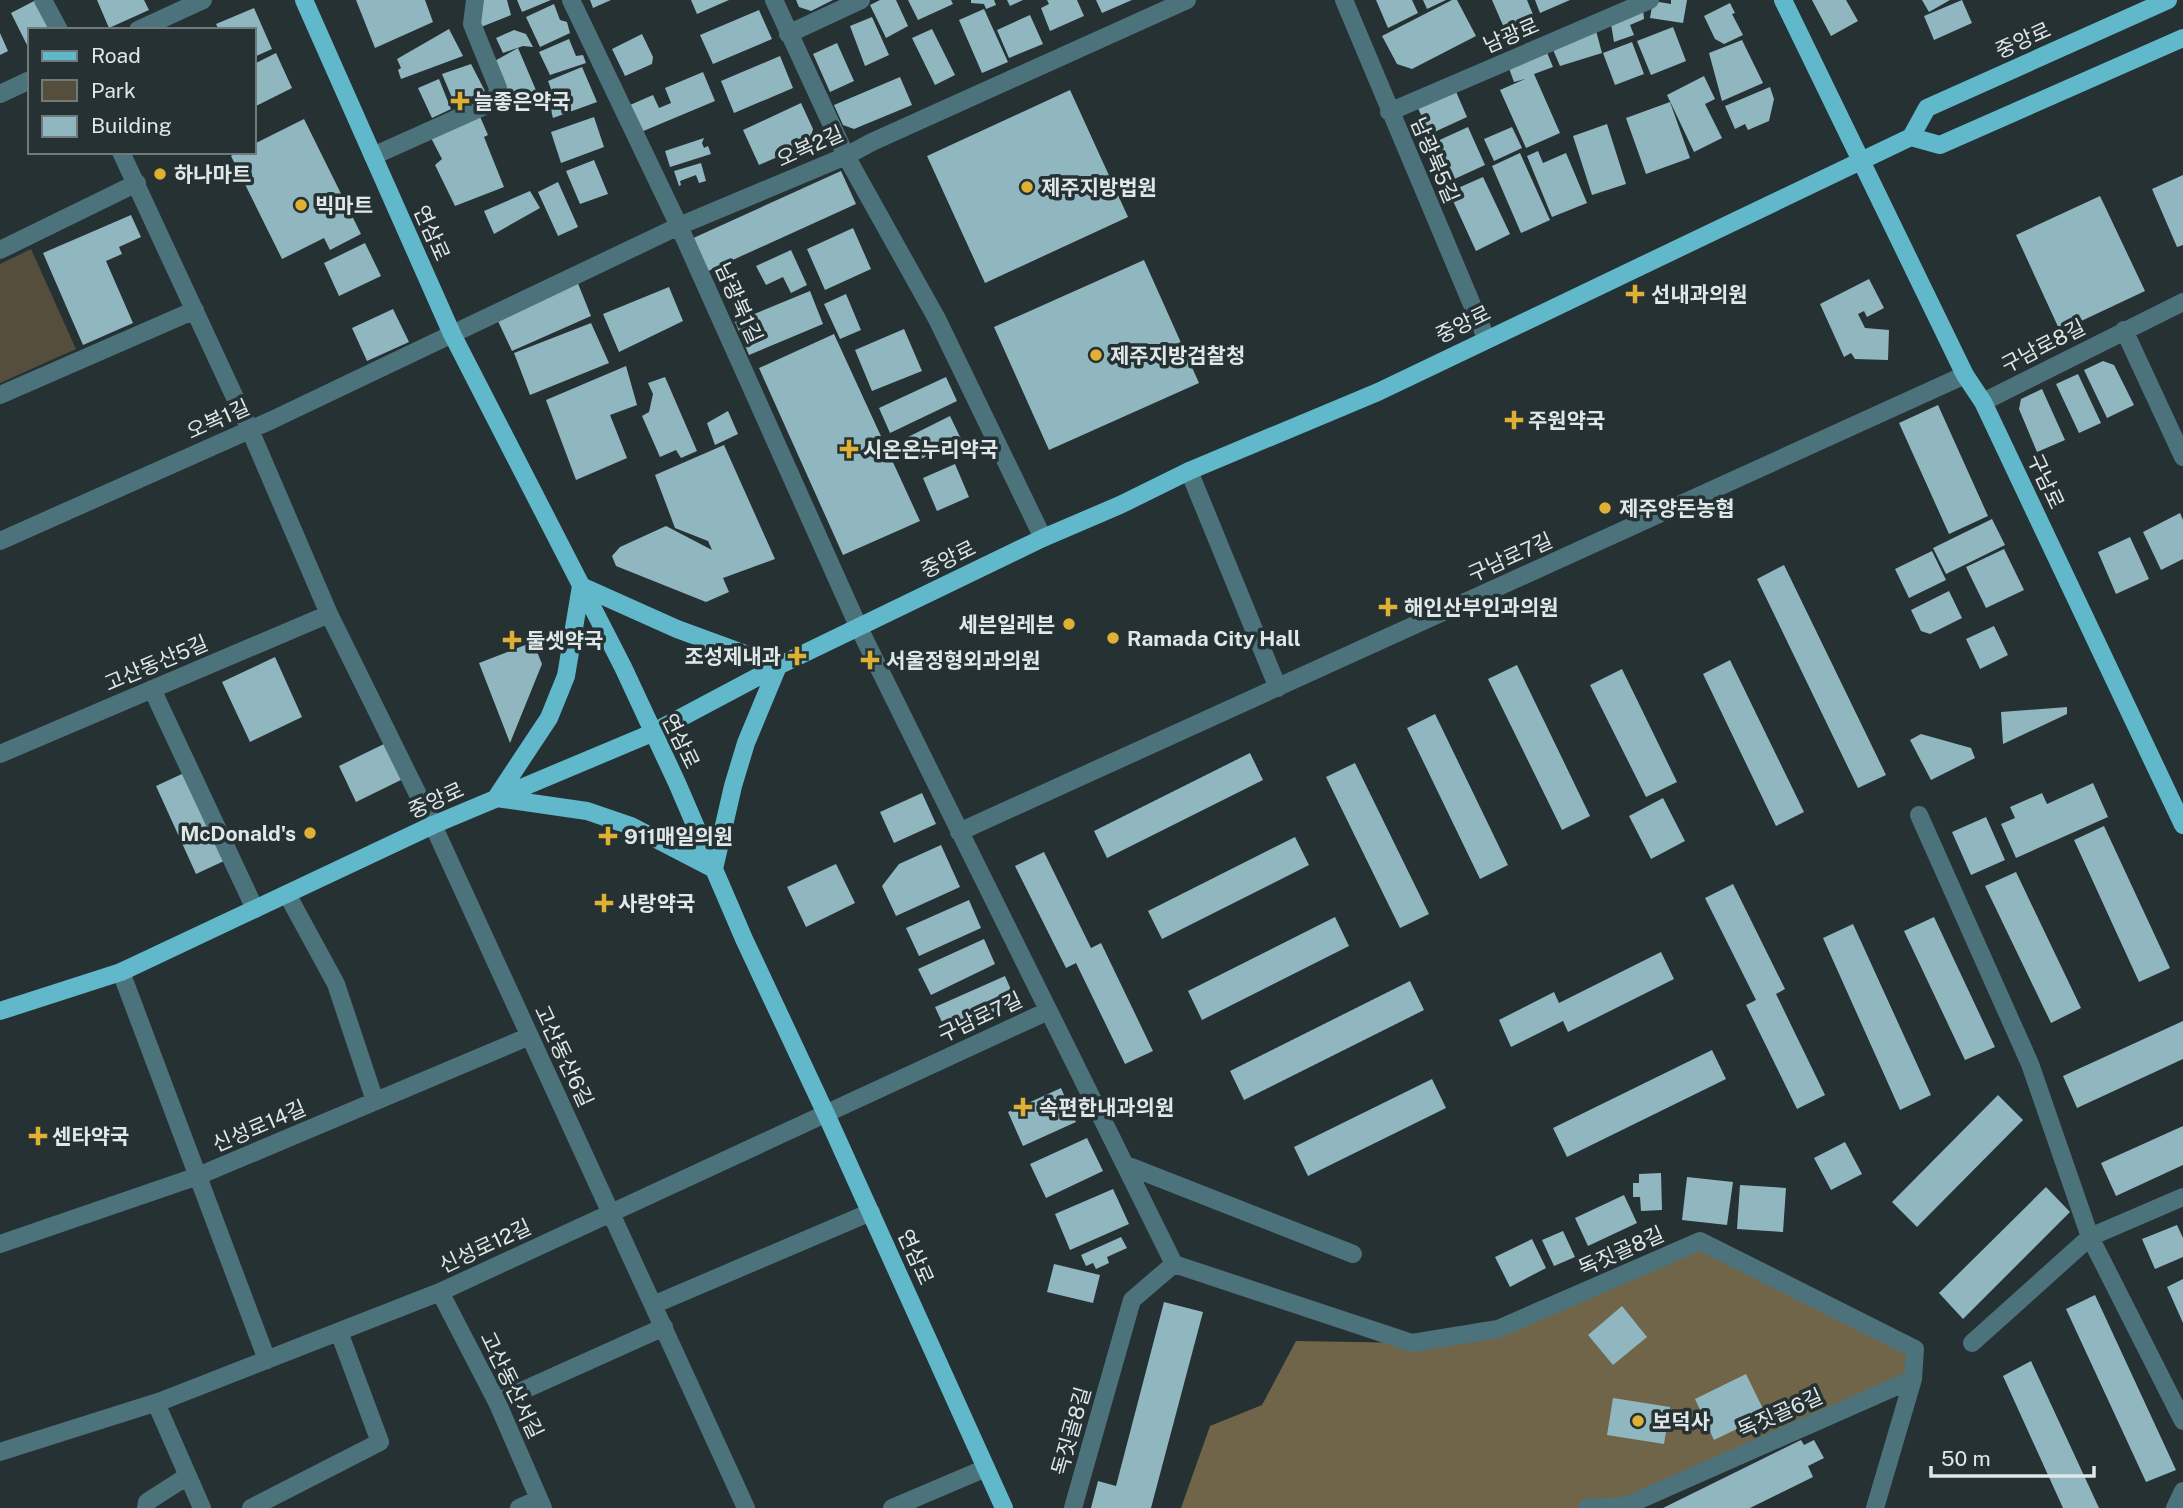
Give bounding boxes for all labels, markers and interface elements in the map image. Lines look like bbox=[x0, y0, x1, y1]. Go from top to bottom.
street label: 남광로 bbox=[1479, 12, 1543, 58]
street label: 중앙로 bbox=[1991, 17, 2055, 63]
legend bbox=[28, 28, 256, 154]
text: Road bbox=[91, 43, 141, 68]
text: Park bbox=[91, 78, 136, 103]
place label: 늘좋은약국 bbox=[474, 89, 571, 114]
marker: 늘좋은약국 bbox=[452, 93, 468, 109]
text: Building bbox=[91, 113, 172, 138]
street label: 남광북5길 bbox=[1406, 113, 1464, 207]
street label: 오복2길 bbox=[773, 120, 847, 172]
place label: 하나마트 bbox=[174, 162, 251, 187]
marker: 하나마트 bbox=[152, 166, 168, 182]
place label: 제주지방법원 bbox=[1041, 175, 1157, 200]
marker: 제주지방법원 bbox=[1019, 179, 1035, 195]
place label: 빅마트 bbox=[315, 193, 373, 218]
marker: 빅마트 bbox=[293, 197, 309, 213]
street label: 연삼로 bbox=[409, 201, 455, 265]
street label: 남광북1길 bbox=[710, 259, 768, 347]
place label: 선내과의원 bbox=[1651, 282, 1748, 307]
marker: 선내과의원 bbox=[1625, 284, 1645, 304]
street label: 중앙로 bbox=[1431, 300, 1495, 348]
street label: 구남로8길 bbox=[1997, 314, 2089, 378]
place label: 제주지방검찰청 bbox=[1110, 343, 1245, 368]
marker: 제주지방검찰청 bbox=[1088, 347, 1104, 363]
street label: 오복1길 bbox=[183, 394, 253, 444]
place label: 주원약국 bbox=[1528, 408, 1605, 433]
marker: 주원약국 bbox=[1506, 412, 1522, 428]
place label: 시온온누리약국 bbox=[863, 437, 998, 462]
marker: 시온온누리약국 bbox=[841, 441, 857, 457]
street label: 구남로 bbox=[2022, 449, 2070, 513]
place label: 제주양돈농협 bbox=[1619, 496, 1735, 521]
marker: 제주양돈농협 bbox=[1597, 500, 1613, 516]
street label: 구남로7길 bbox=[1464, 527, 1556, 587]
street label: 중앙로 bbox=[916, 535, 980, 583]
place label: 해인산부인과의원 bbox=[1404, 595, 1559, 620]
marker: 해인산부인과의원 bbox=[1378, 597, 1398, 617]
place label: 세븐일레븐 bbox=[958, 612, 1055, 637]
marker: 세븐일레븐 bbox=[1061, 616, 1077, 632]
place label: Ramada City Hall bbox=[1127, 626, 1301, 651]
place label: 둘셋약국 bbox=[526, 628, 603, 653]
street label: 고산동산5길 bbox=[100, 630, 212, 696]
marker: Ramada City Hall bbox=[1105, 630, 1121, 646]
marker: 둘셋약국 bbox=[504, 632, 520, 648]
place label: 조성제내과 bbox=[684, 644, 781, 669]
marker: 조성제내과 bbox=[787, 646, 807, 666]
place label: 서울정형외과의원 bbox=[886, 648, 1041, 673]
marker: 서울정형외과의원 bbox=[860, 650, 880, 670]
street label: 연삼로 bbox=[657, 709, 705, 773]
street label: 중앙로 bbox=[404, 777, 468, 823]
place label: McDonald's bbox=[180, 821, 296, 846]
place label: 911매일의원 bbox=[624, 824, 733, 849]
marker: McDonald's bbox=[302, 825, 318, 841]
marker: 911매일의원 bbox=[598, 826, 618, 846]
place label: 사랑약국 bbox=[618, 891, 695, 916]
marker: 사랑약국 bbox=[596, 895, 612, 911]
street label: 구남로7길 bbox=[934, 987, 1026, 1047]
street label: 고산동산6길 bbox=[529, 1001, 599, 1111]
street label: 신성로14길 bbox=[209, 1095, 309, 1157]
place label: 속편한내과의원 bbox=[1039, 1095, 1174, 1120]
marker: 속편한내과의원 bbox=[1013, 1097, 1033, 1117]
place label: 센타약국 bbox=[52, 1124, 129, 1149]
marker: 센타약국 bbox=[30, 1128, 46, 1144]
street label: 신성로12길 bbox=[435, 1214, 535, 1278]
street label: 독짓골8길 bbox=[1574, 1221, 1668, 1281]
street label: 연삼로 bbox=[893, 1225, 939, 1289]
street label: 고산동산서길 bbox=[475, 1327, 549, 1443]
street label: 독짓골6길 bbox=[1734, 1383, 1826, 1443]
street label: 독짓골8길 bbox=[1046, 1384, 1096, 1478]
place label: 보덕사 bbox=[1652, 1409, 1710, 1434]
marker: 보덕사 bbox=[1630, 1413, 1646, 1429]
scale bar bbox=[1931, 1434, 2094, 1478]
text: 50 m bbox=[1941, 1446, 1991, 1471]

